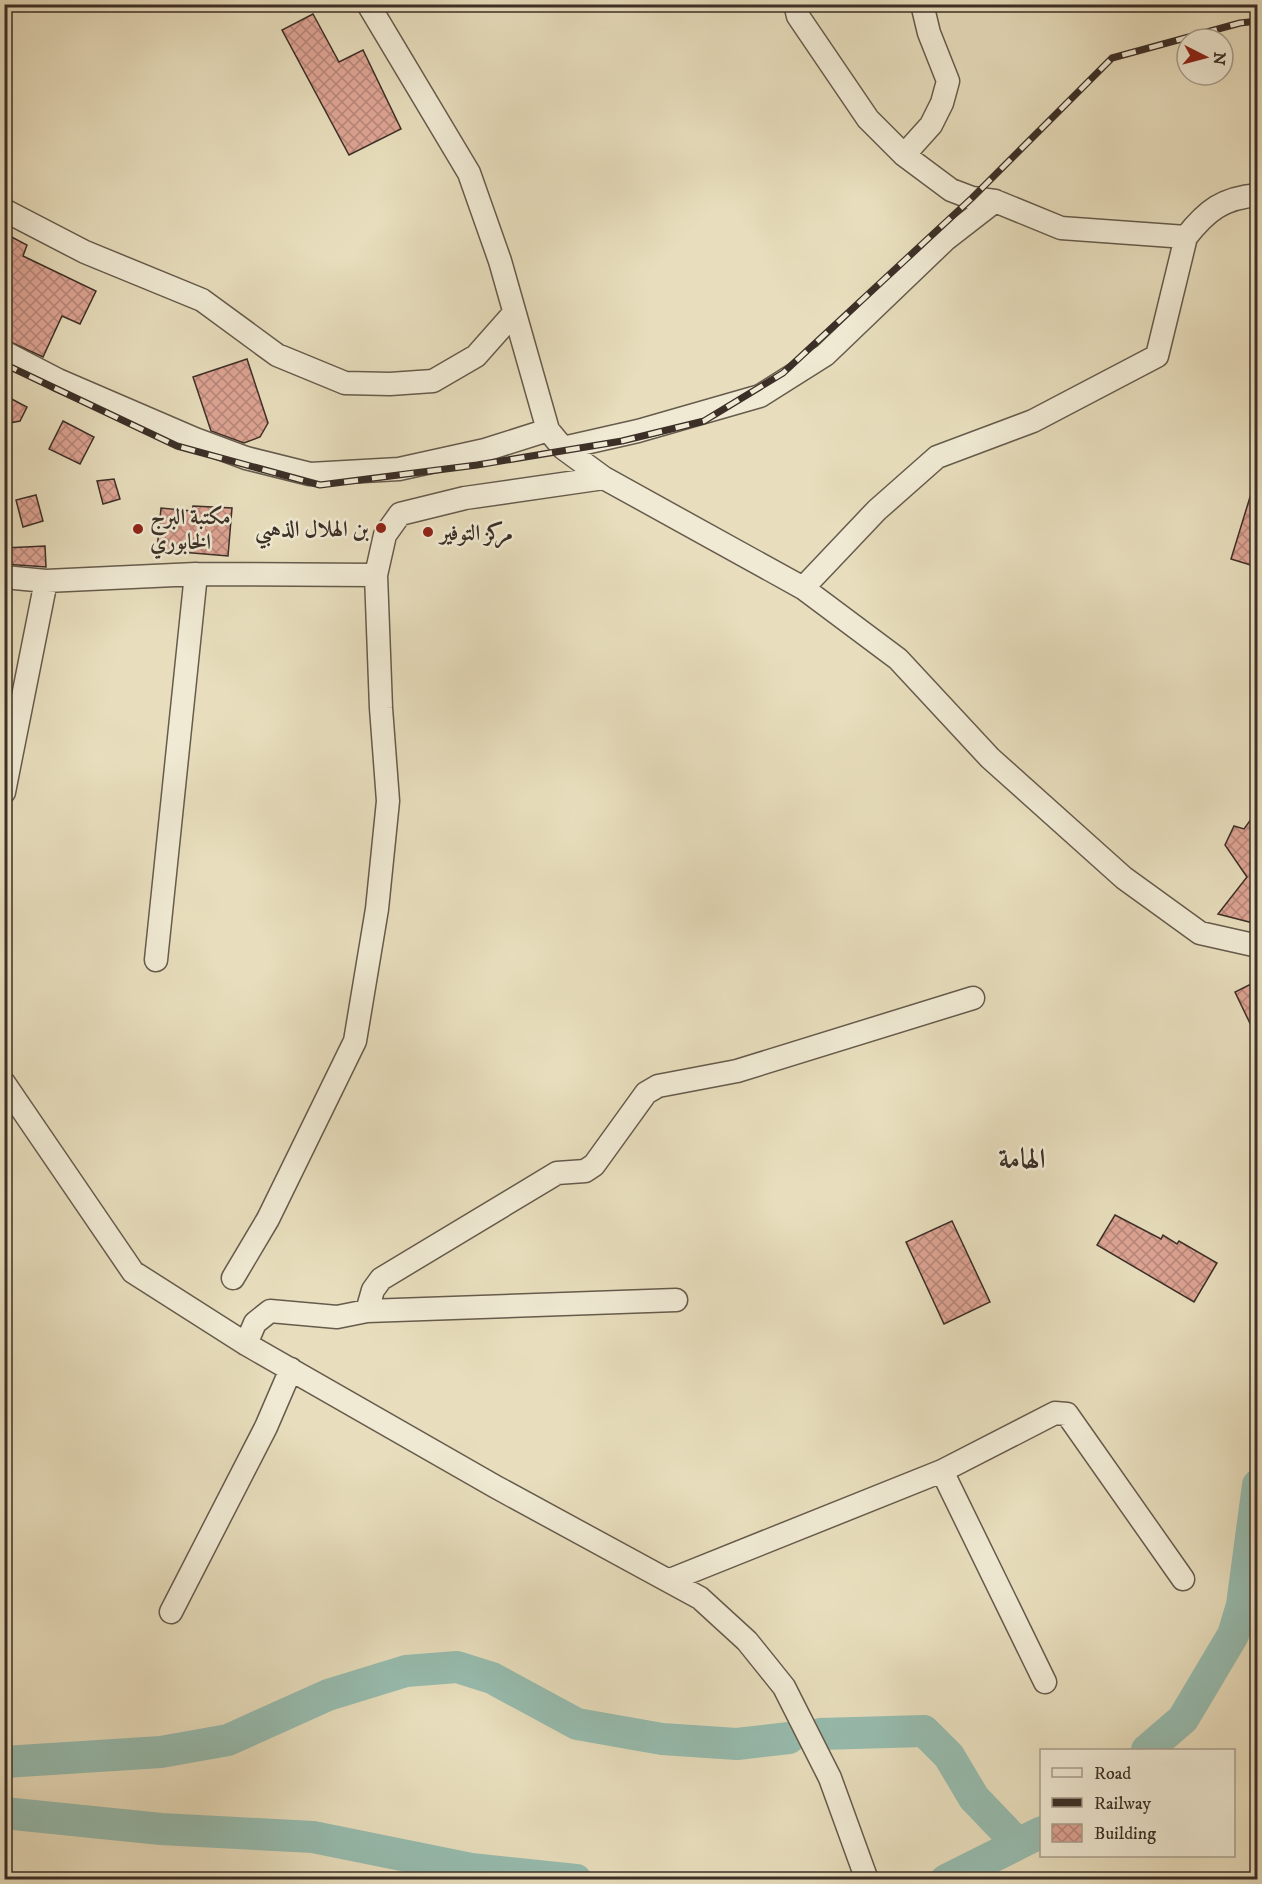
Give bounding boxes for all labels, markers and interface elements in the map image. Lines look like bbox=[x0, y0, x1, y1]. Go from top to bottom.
north arrow bbox=[1175, 27, 1235, 87]
text: N bbox=[1208, 51, 1230, 66]
place label: مكتبة البرج الخابوري bbox=[150, 504, 231, 560]
place label: بن الهلال الذهبي bbox=[255, 516, 369, 549]
place label: مركز التوفير bbox=[437, 520, 513, 549]
marker: بن الهلال الذهبي bbox=[374, 521, 388, 535]
marker: مكتبة البرج الخابوري bbox=[131, 522, 145, 536]
marker: مركز التوفير bbox=[421, 525, 435, 539]
district label: الهامة bbox=[998, 1142, 1046, 1177]
legend bbox=[1040, 1749, 1235, 1857]
text: Road bbox=[1094, 1763, 1131, 1785]
text: Railway bbox=[1094, 1793, 1152, 1815]
text: Building bbox=[1094, 1823, 1156, 1845]

